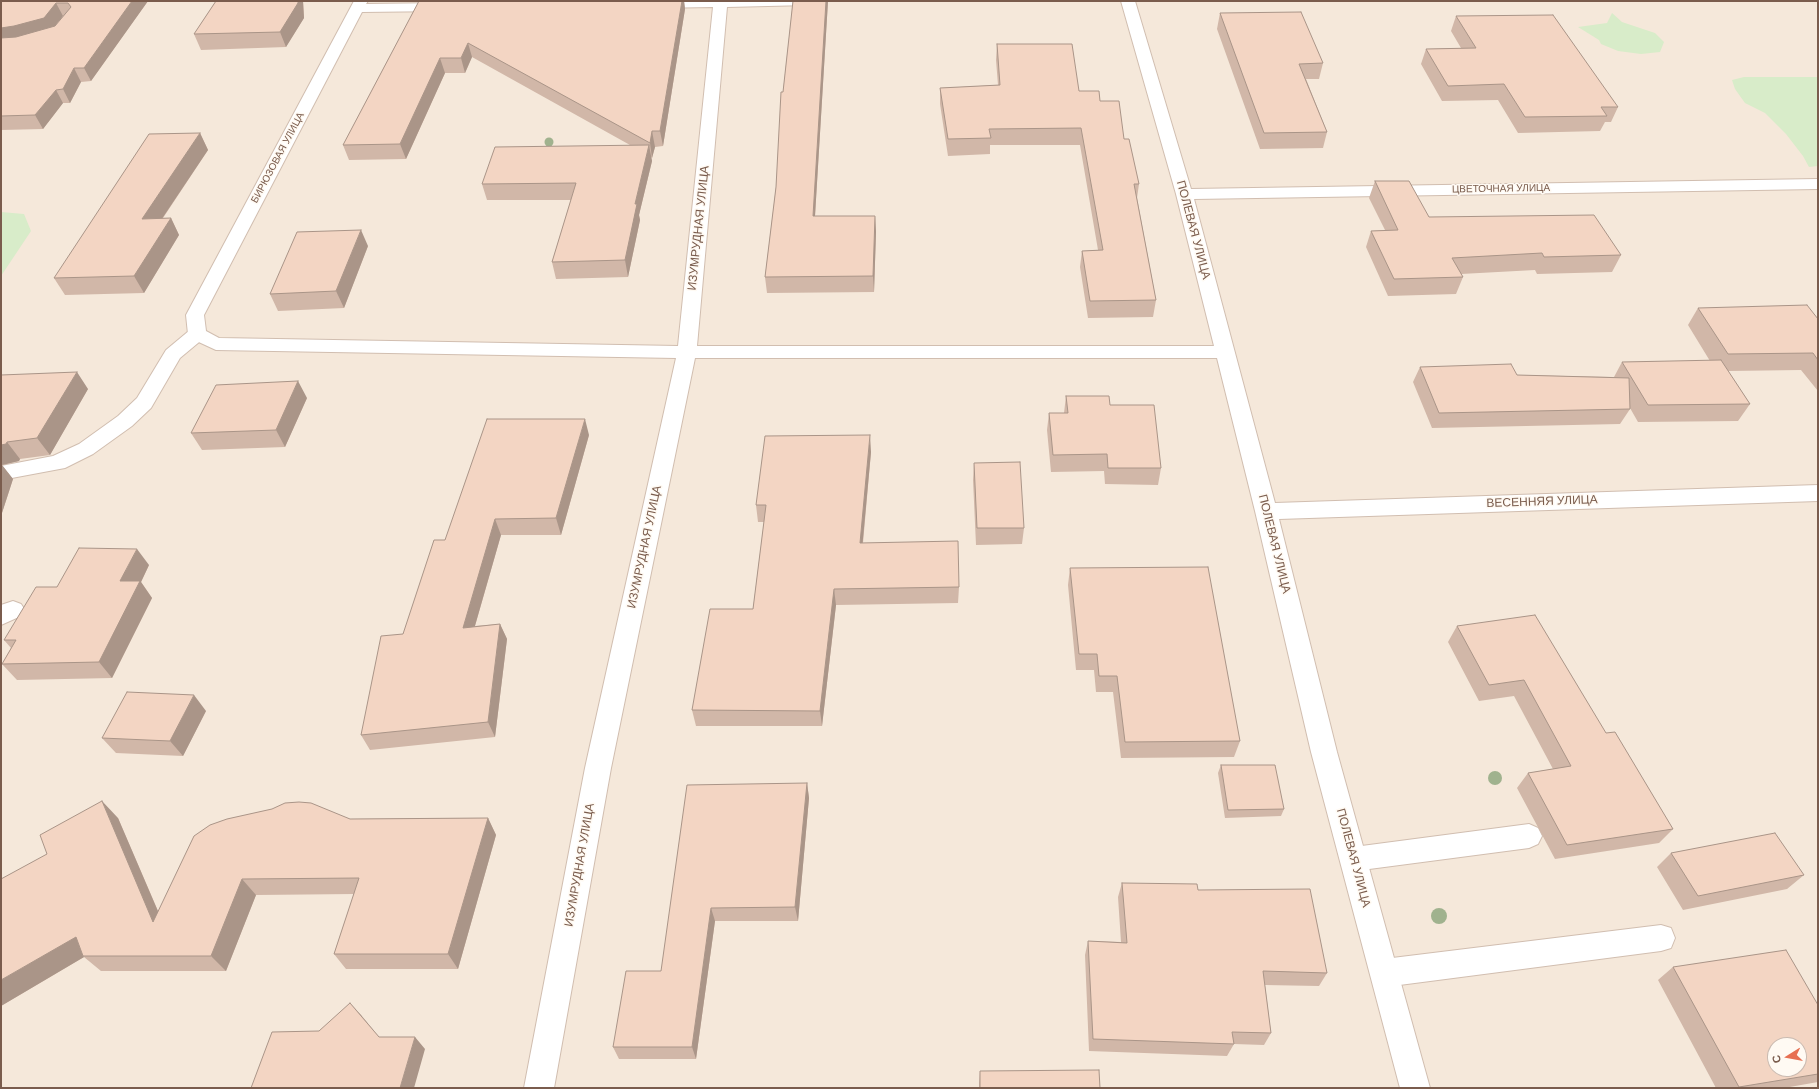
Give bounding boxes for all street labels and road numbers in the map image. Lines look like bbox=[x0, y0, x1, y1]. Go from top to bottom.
street label: БИРЮЗОВАЯ УЛИЦА bbox=[249, 111, 307, 205]
street label: ИЗУМРУДНАЯ УЛИЦА bbox=[685, 165, 713, 291]
street label: ПОЛЕВАЯ УЛИЦА bbox=[1173, 179, 1213, 281]
street label: ЦВЕТОЧНАЯ УЛИЦА bbox=[1452, 182, 1550, 196]
street label: ИЗУМРУДНАЯ УЛИЦА bbox=[625, 484, 665, 610]
street label: ПОЛЕВАЯ УЛИЦА bbox=[1255, 493, 1293, 595]
street label: ВЕСЕННЯЯ УЛИЦА bbox=[1486, 493, 1598, 511]
street label: ИЗУМРУДНАЯ УЛИЦА bbox=[562, 802, 598, 928]
street label: ПОЛЕВАЯ УЛИЦА bbox=[1333, 807, 1373, 909]

